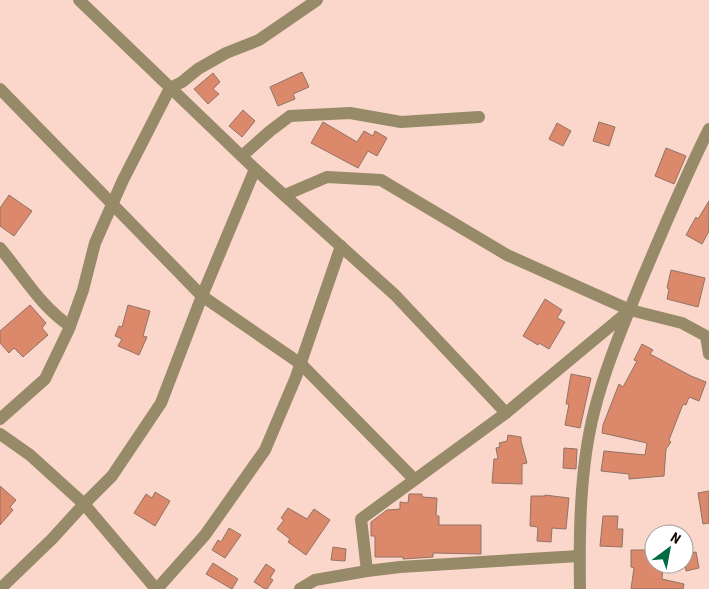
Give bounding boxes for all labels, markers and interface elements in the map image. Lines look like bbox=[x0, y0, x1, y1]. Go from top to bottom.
north arrow bbox=[644, 524, 694, 574]
text: N bbox=[668, 529, 684, 547]

